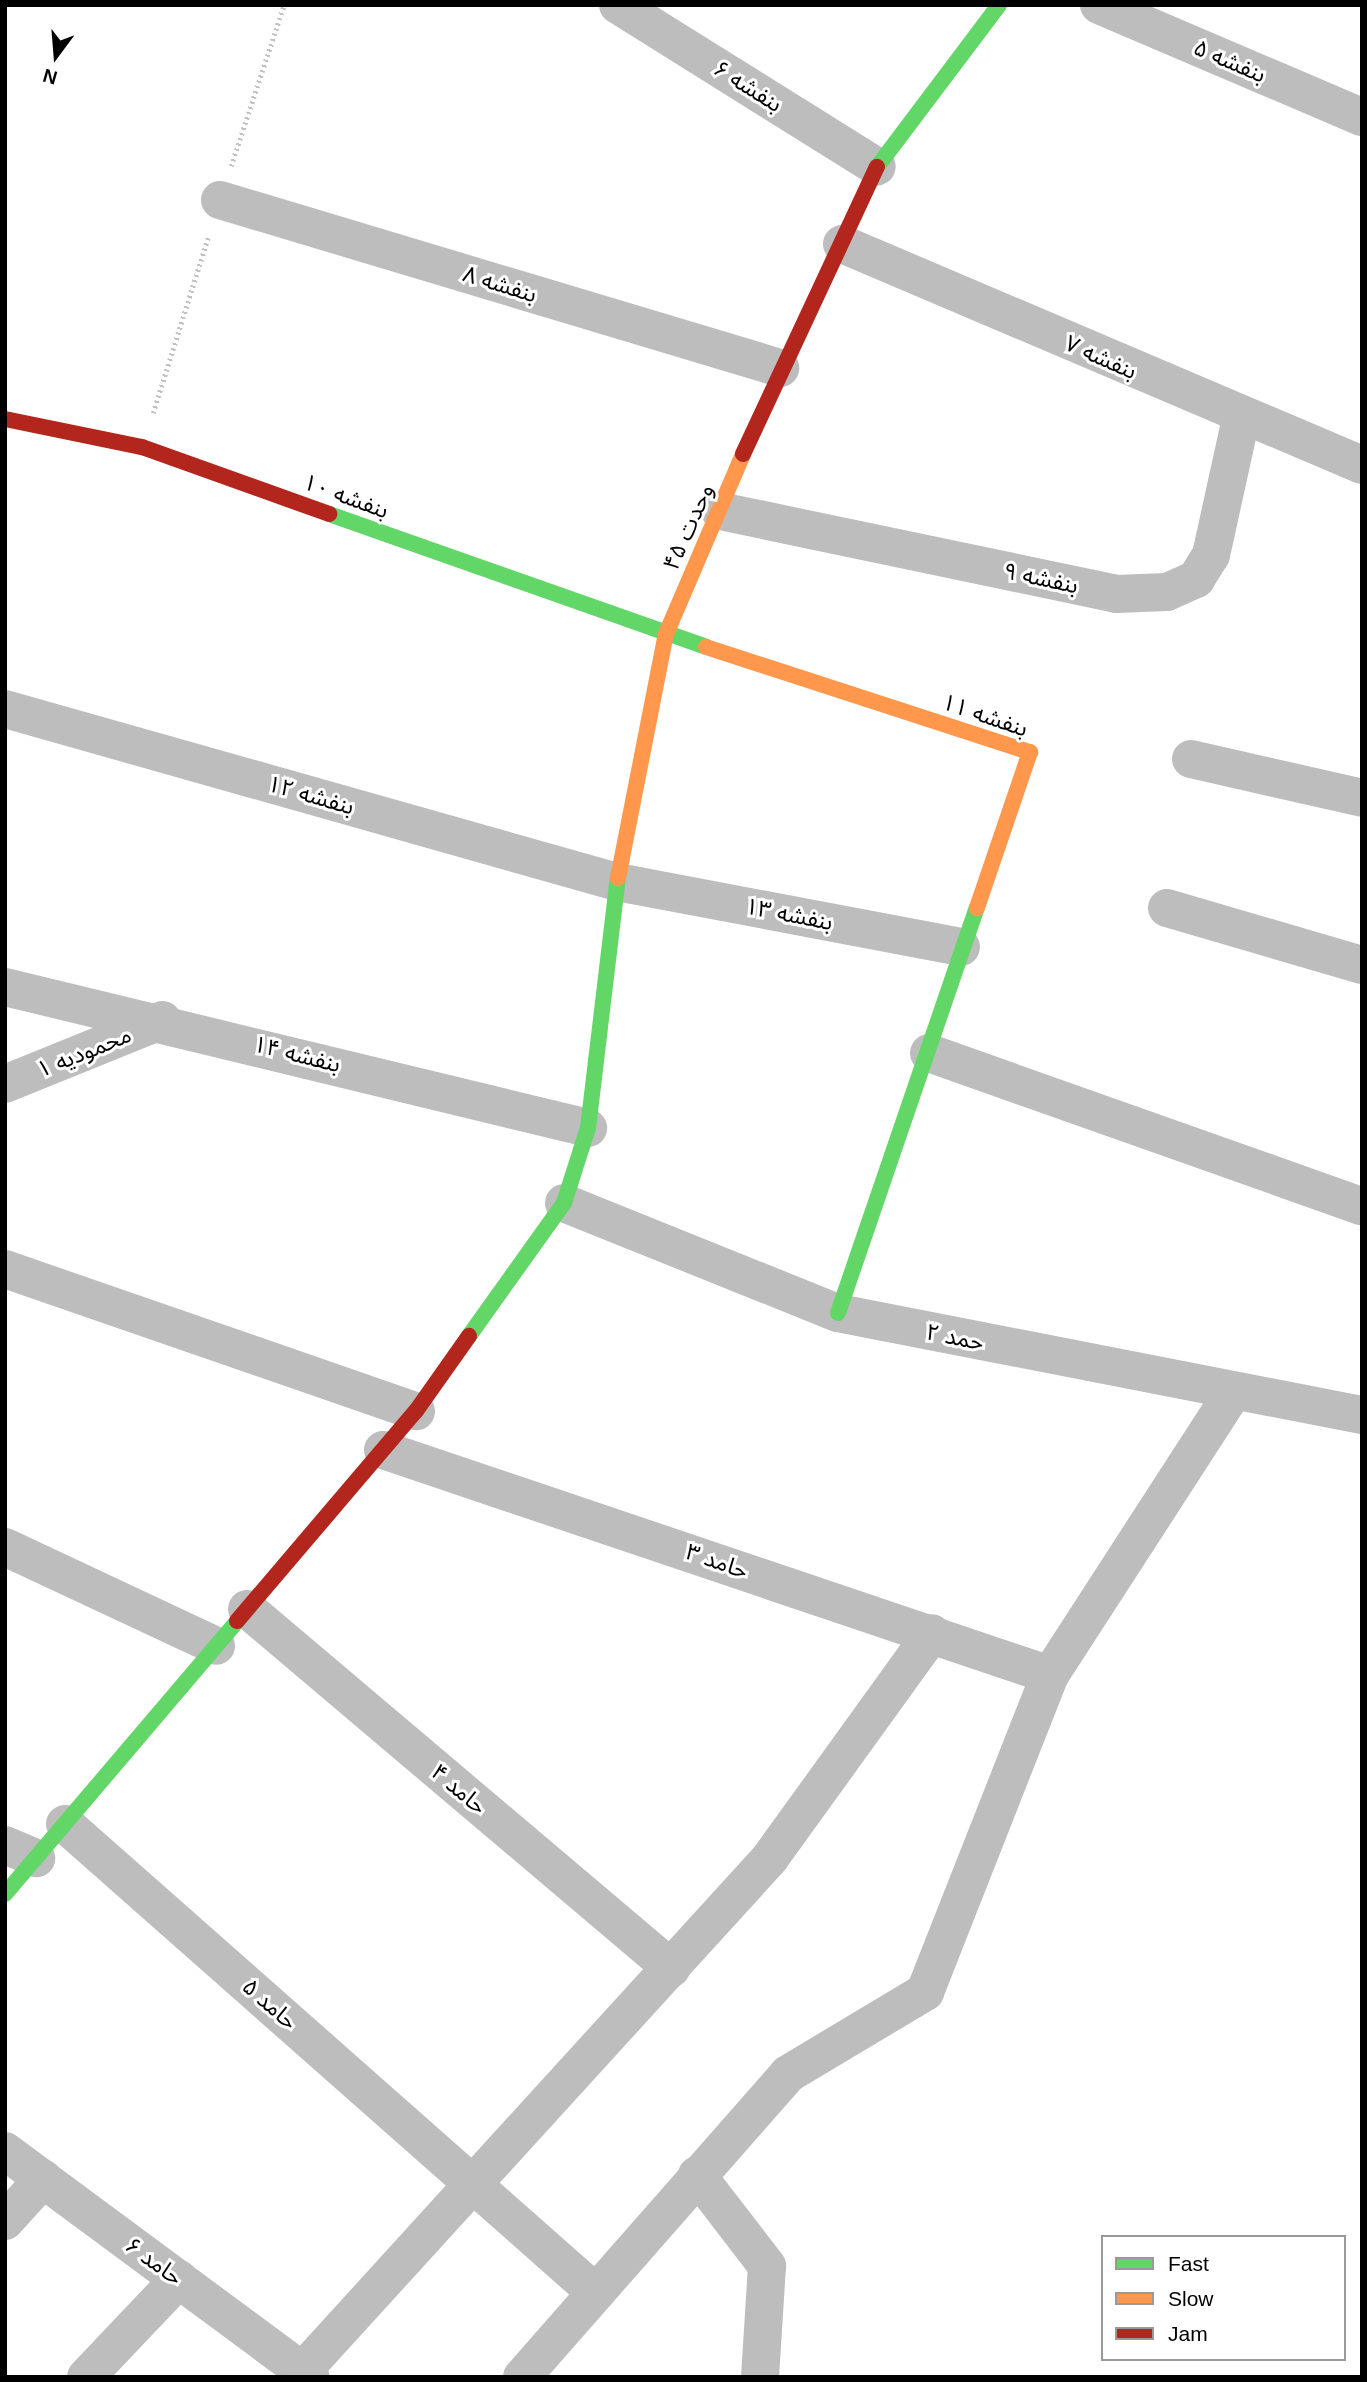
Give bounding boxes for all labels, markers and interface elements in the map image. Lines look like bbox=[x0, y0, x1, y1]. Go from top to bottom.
north arrow bbox=[21, 21, 91, 91]
street label: بنفشه ۵ bbox=[1190, 34, 1270, 88]
street label: بنفشه ۶ bbox=[709, 54, 787, 118]
text: N bbox=[41, 65, 60, 89]
street label: بنفشه ۸ bbox=[460, 260, 540, 308]
street label: بنفشه ۷ bbox=[1061, 329, 1141, 385]
street label: بنفشه ۱۰ bbox=[300, 468, 392, 524]
street label: وحدت ۴۵ bbox=[657, 480, 719, 574]
street label: بنفشه ۹ bbox=[1001, 557, 1081, 599]
street label: بنفشه ۱۱ bbox=[938, 687, 1032, 743]
street label: بنفشه ۱۲ bbox=[264, 769, 358, 821]
street label: بنفشه ۱۳ bbox=[743, 892, 835, 936]
street label: محمودیه ۱ bbox=[33, 1021, 135, 1083]
street label: بنفشه ۱۴ bbox=[251, 1030, 343, 1078]
street label: حمد ۲ bbox=[924, 1318, 986, 1356]
street label: حامد ۳ bbox=[682, 1538, 752, 1584]
street label: حامد ۴ bbox=[426, 1758, 492, 1820]
street label: حامد ۵ bbox=[237, 1973, 303, 2035]
street label: حامد ۶ bbox=[120, 2231, 188, 2291]
legend bbox=[1101, 2235, 1346, 2361]
text: Fast bbox=[1168, 2252, 1209, 2275]
text: Slow bbox=[1168, 2287, 1214, 2310]
text: Jam bbox=[1168, 2322, 1208, 2345]

